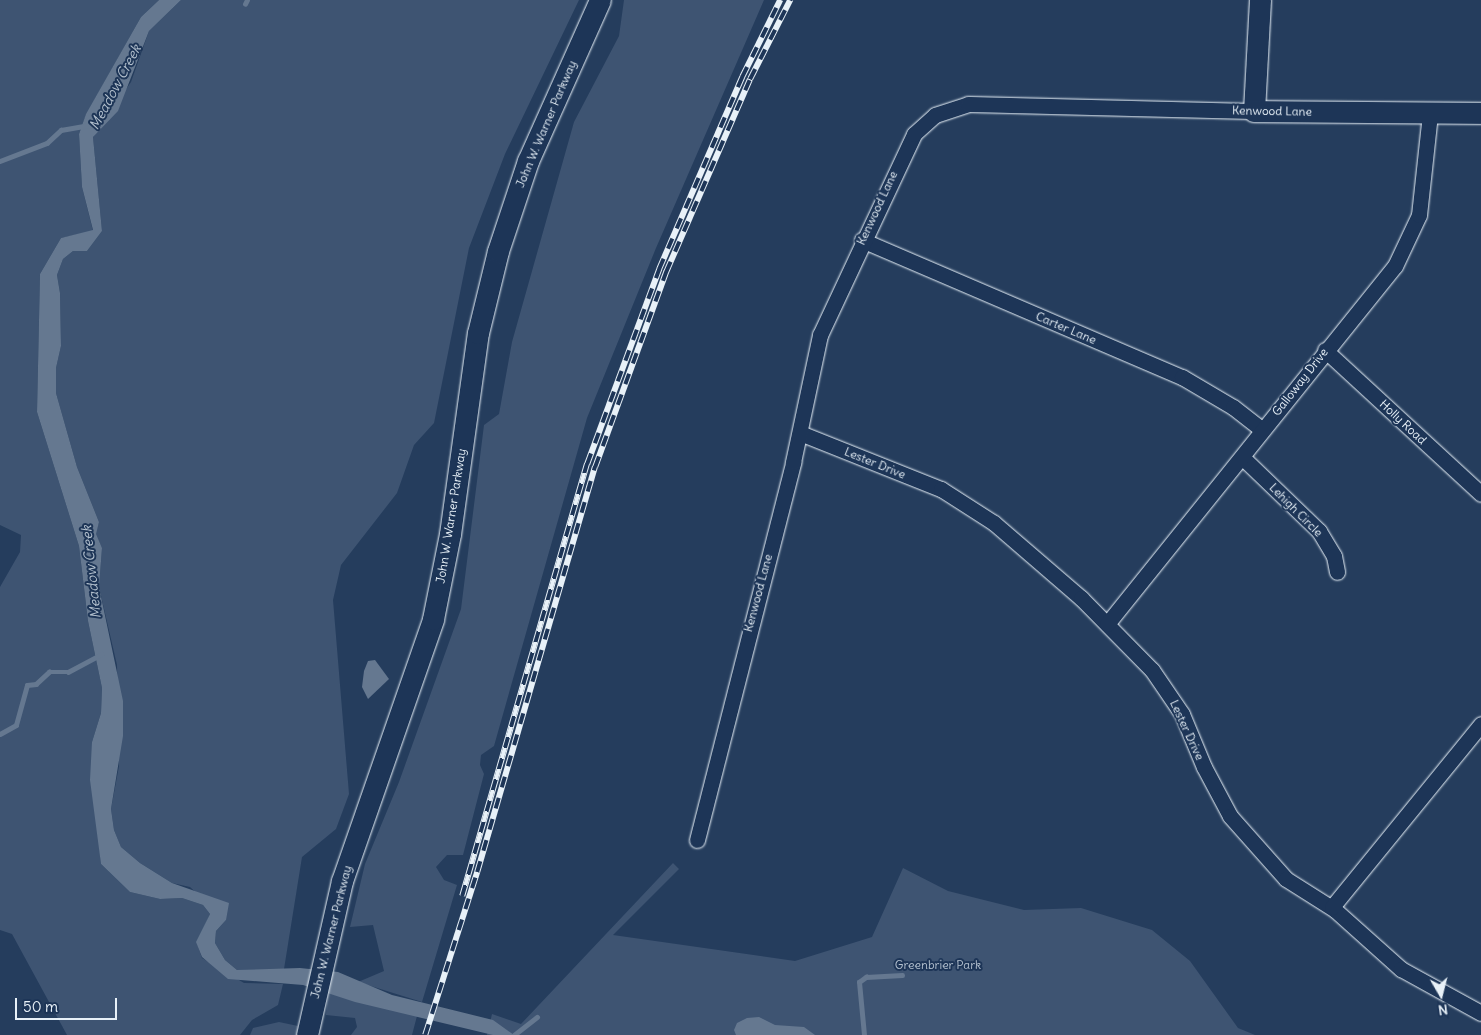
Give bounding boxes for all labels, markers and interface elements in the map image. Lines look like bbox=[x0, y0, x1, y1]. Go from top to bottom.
water label: Meadow Creek bbox=[86, 42, 144, 132]
street label: John W. Warner Parkway bbox=[513, 58, 579, 190]
street label: Kenwood Lane bbox=[1232, 103, 1312, 119]
street label: Kenwood Lane bbox=[854, 169, 900, 247]
street label: Carter Lane bbox=[1034, 309, 1098, 347]
street label: Galloway Drive bbox=[1269, 345, 1331, 419]
street label: Holly Road bbox=[1377, 397, 1429, 447]
street label: Lester Drive bbox=[842, 444, 908, 482]
street label: John W. Warner Parkway bbox=[433, 447, 469, 585]
street label: Lehigh Circle bbox=[1266, 480, 1326, 540]
water label: Meadow Creek bbox=[78, 524, 104, 620]
street label: Kenwood Lane bbox=[741, 553, 775, 633]
street label: Lester Drive bbox=[1167, 698, 1207, 762]
street label: John W. Warner Parkway bbox=[307, 864, 355, 1000]
park label: Greenbrier Park bbox=[895, 958, 981, 972]
north arrow bbox=[1416, 970, 1466, 1020]
scale bar bbox=[18, 988, 120, 1020]
text: 50 m bbox=[23, 997, 58, 1016]
text: N bbox=[1437, 1000, 1449, 1019]

